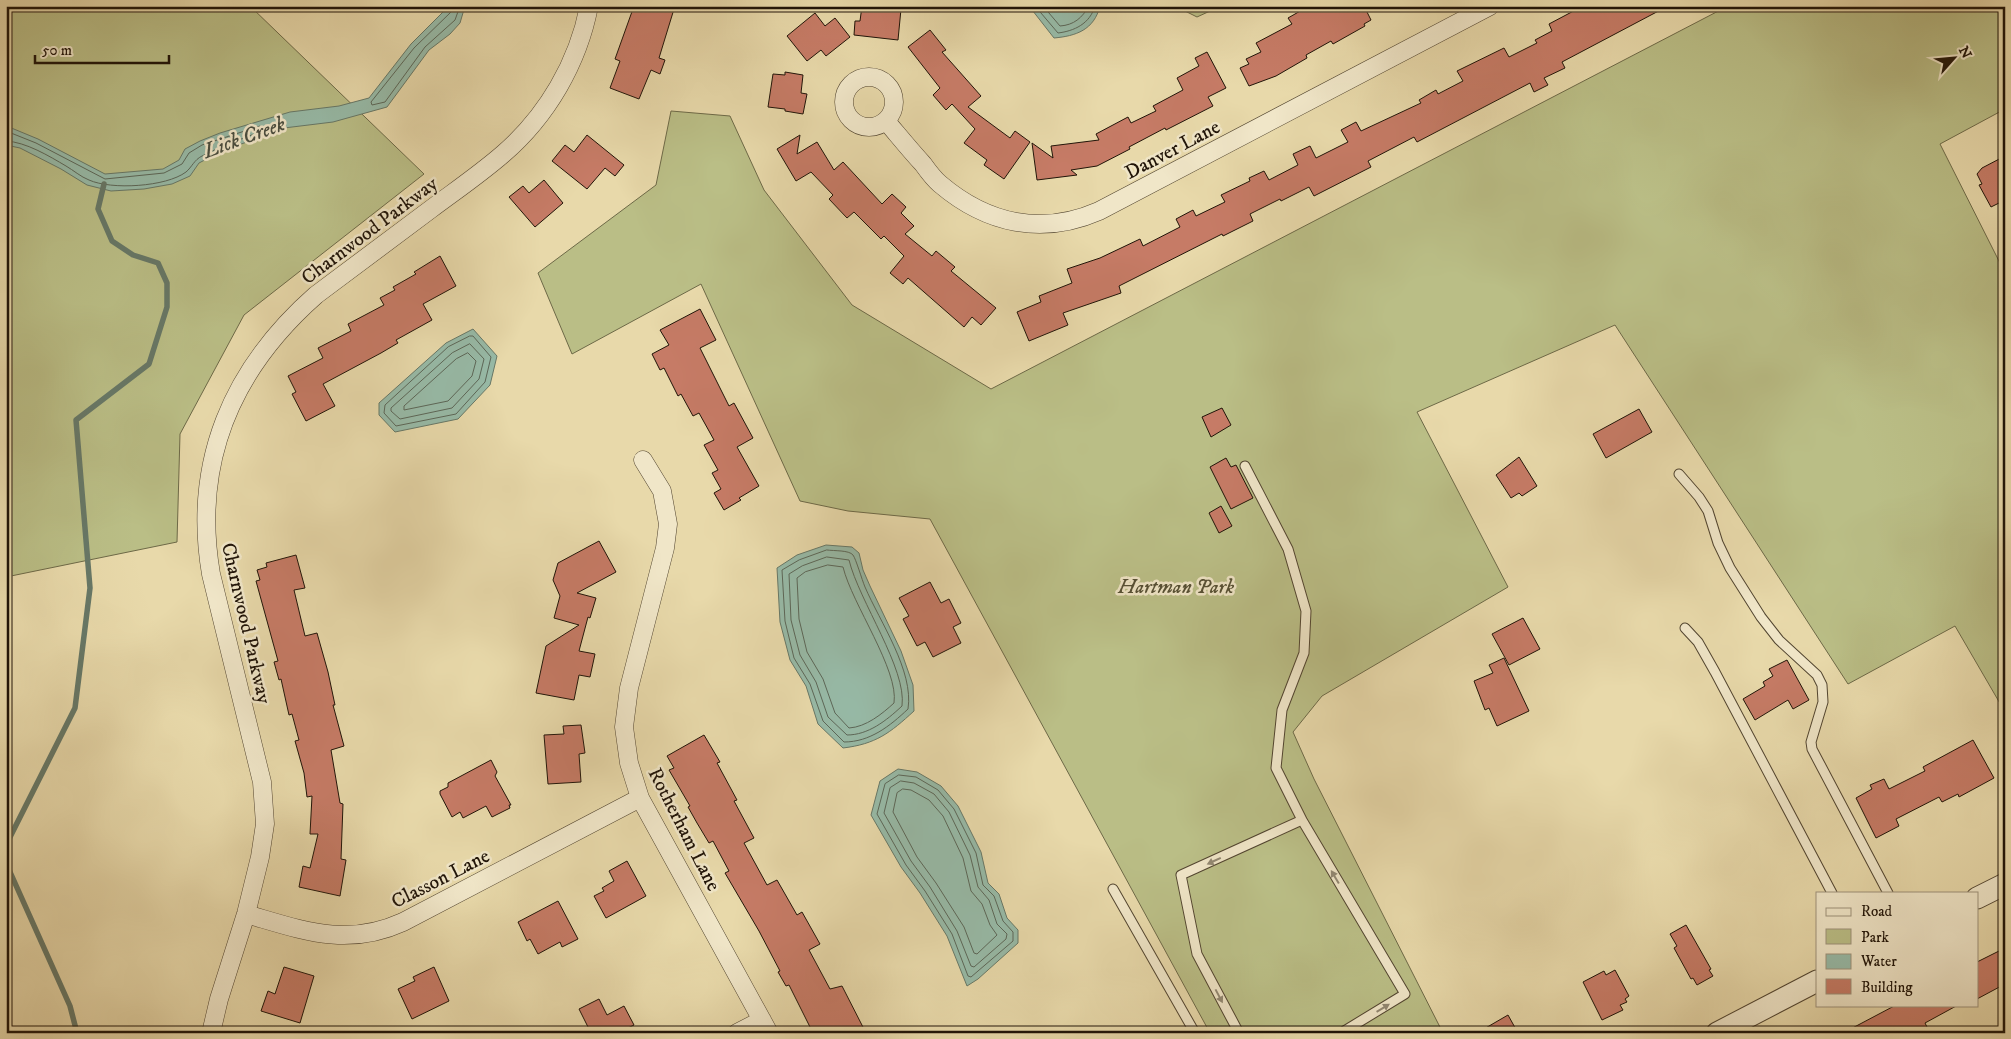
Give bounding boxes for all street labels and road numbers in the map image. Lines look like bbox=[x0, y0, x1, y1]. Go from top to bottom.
street label: Danver Lane bbox=[1121, 115, 1225, 186]
street label: Charnwood Parkway bbox=[297, 171, 444, 291]
street label: Charnwood Parkway bbox=[215, 540, 276, 707]
street label: Rotherham Lane bbox=[642, 764, 726, 896]
street label: Classon Lane bbox=[387, 844, 494, 915]

